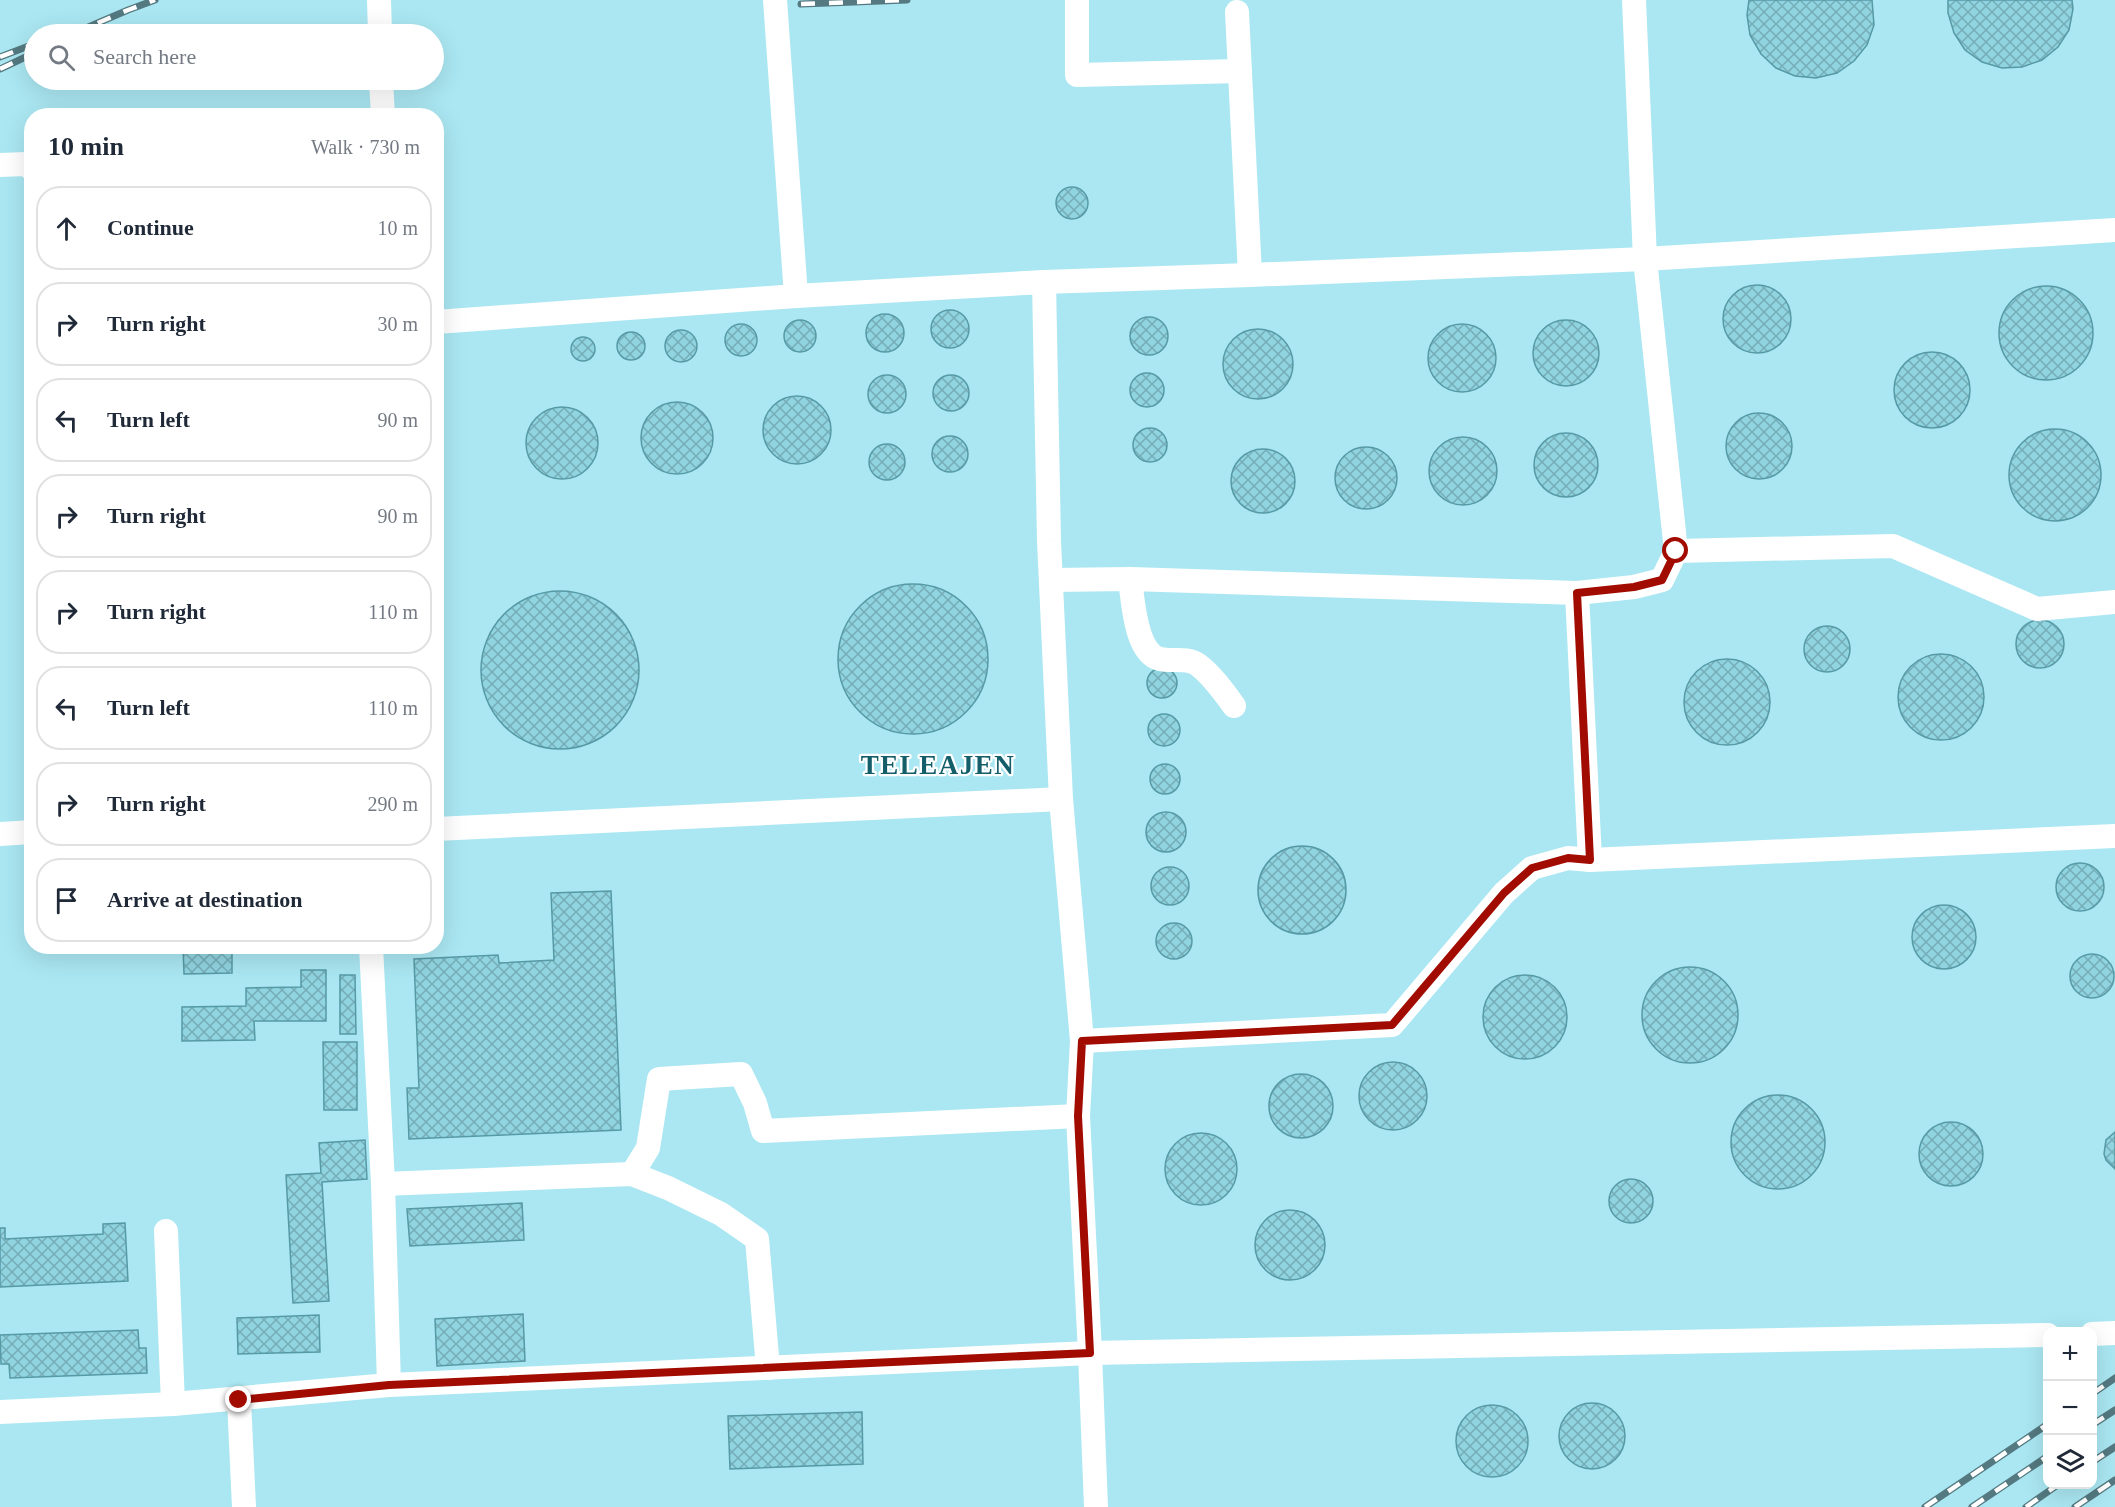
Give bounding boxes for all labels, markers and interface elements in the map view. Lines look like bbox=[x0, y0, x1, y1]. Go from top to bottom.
search box bbox=[24, 24, 444, 90]
icon: search bbox=[45, 41, 78, 74]
text: Search here bbox=[93, 44, 196, 69]
text: 10 min bbox=[48, 132, 124, 161]
text: Walk · 730 m bbox=[311, 136, 420, 158]
icon: ahead bbox=[50, 212, 83, 245]
text: Continue bbox=[107, 215, 194, 240]
text: 10 m bbox=[377, 217, 418, 239]
icon: right bbox=[50, 308, 83, 341]
text: Turn right bbox=[107, 311, 206, 336]
text: 30 m bbox=[377, 313, 418, 335]
icon: left bbox=[50, 404, 83, 437]
text: Turn left bbox=[107, 407, 190, 432]
text: 90 m bbox=[377, 409, 418, 431]
icon: right bbox=[50, 500, 83, 533]
text: Turn right bbox=[107, 503, 206, 528]
text: 90 m bbox=[377, 505, 418, 527]
route start bbox=[1662, 537, 1688, 563]
icon: right bbox=[50, 596, 83, 629]
text: Turn right bbox=[107, 599, 206, 624]
text: 110 m bbox=[368, 601, 418, 623]
icon: left bbox=[50, 692, 83, 725]
text: Turn left bbox=[107, 695, 190, 720]
text: 110 m bbox=[368, 697, 418, 719]
district label: TELEAJEN bbox=[861, 750, 1015, 780]
icon: right bbox=[50, 788, 83, 821]
text: Turn right bbox=[107, 791, 206, 816]
text: 290 m bbox=[367, 793, 418, 815]
icon: arrive bbox=[50, 884, 83, 917]
text: Arrive at destination bbox=[107, 887, 303, 912]
map controls bbox=[2043, 1327, 2097, 1489]
button: + bbox=[2043, 1327, 2097, 1381]
button: − bbox=[2043, 1381, 2097, 1435]
route end bbox=[225, 1386, 251, 1412]
button: layers bbox=[2043, 1435, 2097, 1489]

